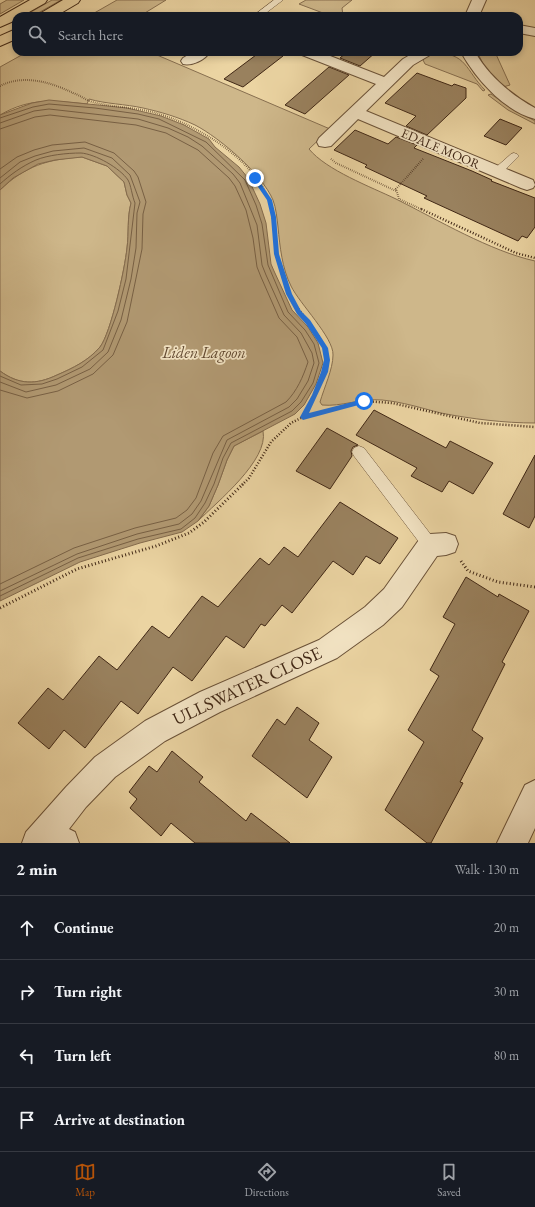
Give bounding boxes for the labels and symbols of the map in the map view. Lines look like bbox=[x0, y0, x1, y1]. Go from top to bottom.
street label: EDALE MOOR bbox=[399, 124, 483, 173]
route end bbox=[246, 169, 264, 187]
water label: Liden Lagoon bbox=[161, 342, 246, 363]
route start bbox=[355, 392, 373, 410]
street label: ULLSWATER CLOSE bbox=[169, 641, 325, 730]

